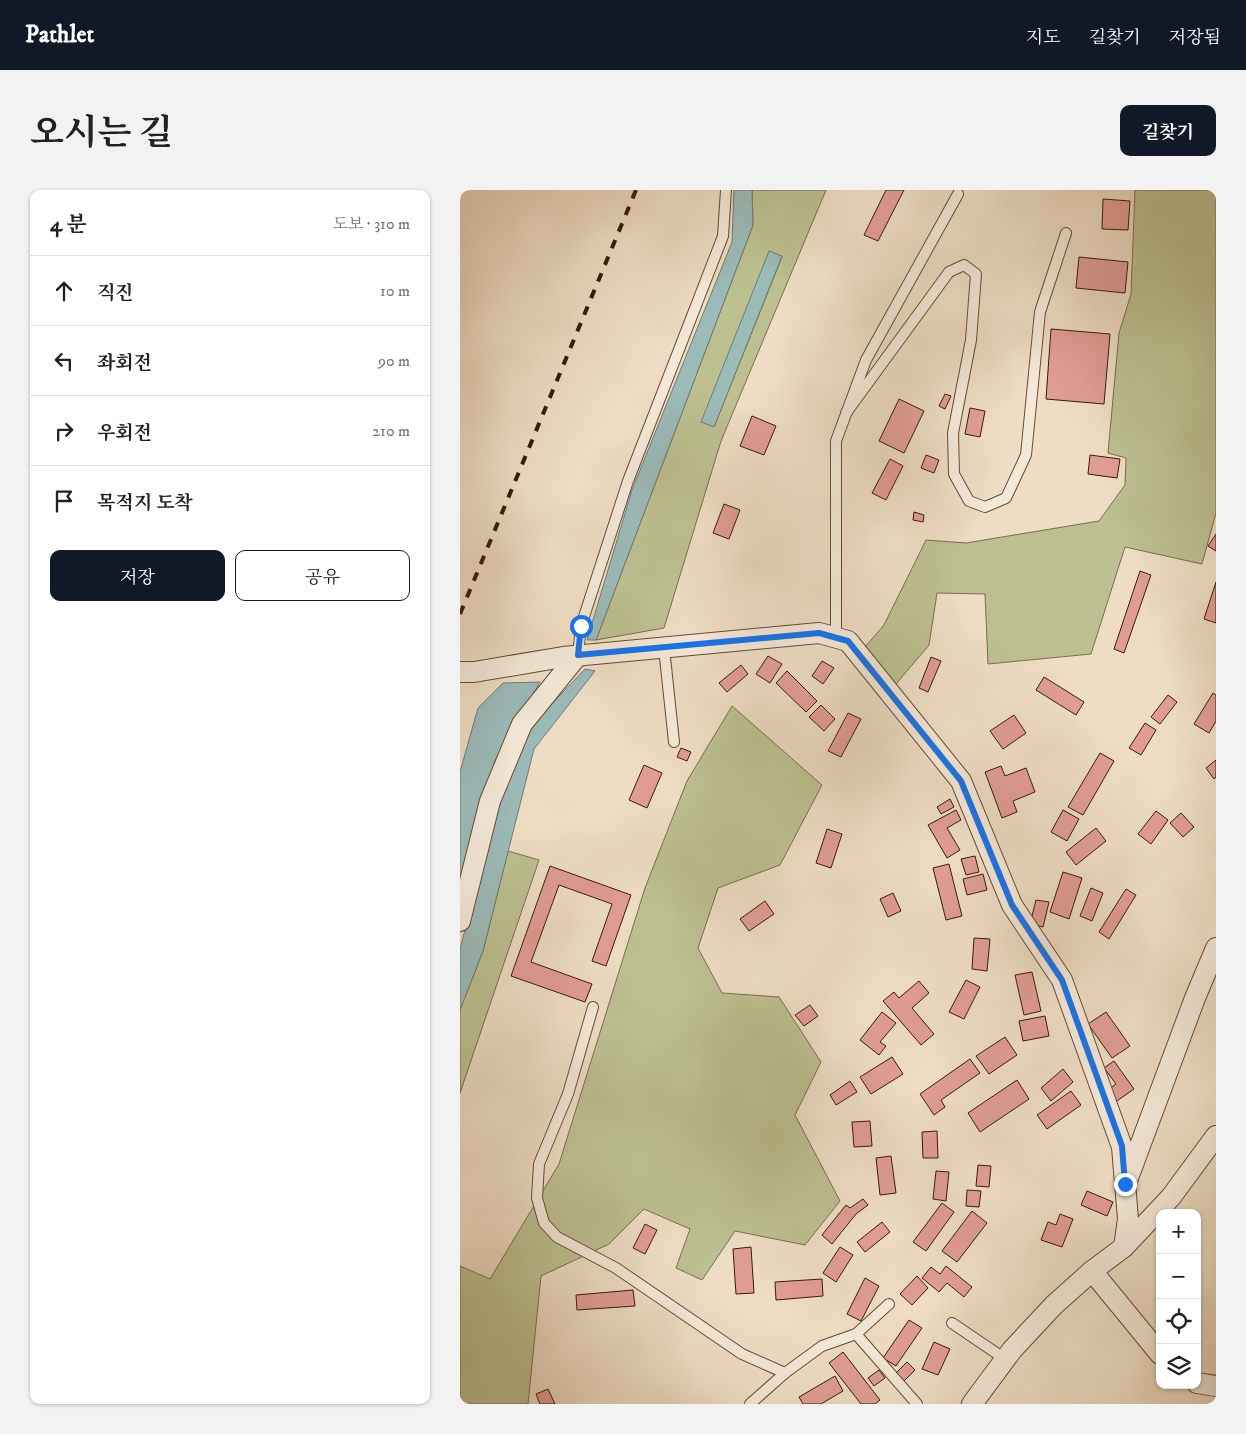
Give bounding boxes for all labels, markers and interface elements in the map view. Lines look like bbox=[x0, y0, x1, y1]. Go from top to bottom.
text: Pathlet bbox=[25, 20, 94, 50]
text: 지도 bbox=[1026, 27, 1061, 49]
text: 길찾기 bbox=[1089, 27, 1141, 49]
text: 저장됨 bbox=[1169, 27, 1221, 49]
button: 길찾기 bbox=[1120, 105, 1216, 156]
text: 오시는 길 bbox=[30, 112, 173, 156]
text: 4 분 bbox=[50, 212, 87, 238]
text: 도보 · 310 m bbox=[333, 214, 410, 234]
icon: ahead bbox=[50, 277, 78, 305]
text: 10 m bbox=[380, 281, 410, 301]
text: 직진 bbox=[97, 282, 134, 305]
icon: left bbox=[50, 347, 78, 375]
text: 90 m bbox=[378, 351, 410, 371]
text: 좌회전 bbox=[97, 352, 152, 375]
icon: right bbox=[50, 417, 78, 445]
text: 210 m bbox=[372, 421, 410, 441]
text: 우회전 bbox=[97, 422, 152, 445]
icon: arrive bbox=[50, 487, 78, 515]
text: 목적지 도착 bbox=[97, 492, 193, 515]
button: 저장 bbox=[50, 550, 225, 601]
button: 공유 bbox=[235, 550, 410, 601]
route start bbox=[570, 615, 593, 638]
route end bbox=[1114, 1173, 1137, 1196]
map controls bbox=[1156, 1209, 1201, 1389]
button: + bbox=[1156, 1209, 1201, 1254]
button: − bbox=[1156, 1254, 1201, 1299]
button: locate bbox=[1156, 1299, 1201, 1344]
button: layers bbox=[1156, 1344, 1201, 1389]

